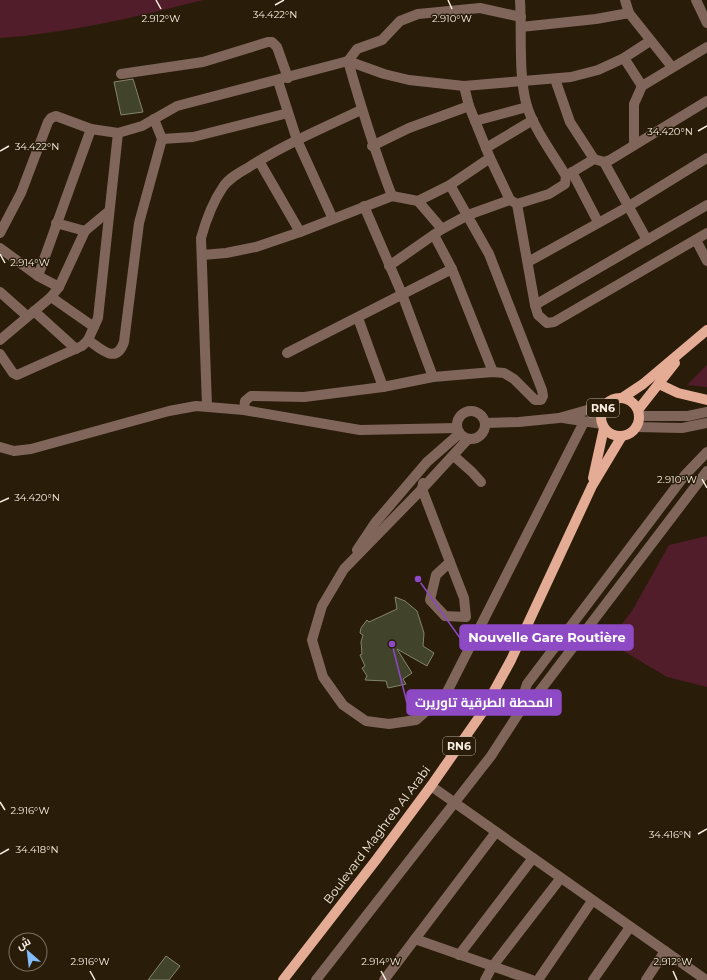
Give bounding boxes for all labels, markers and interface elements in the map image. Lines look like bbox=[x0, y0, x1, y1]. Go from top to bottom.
text: 34.422°N bbox=[253, 8, 297, 21]
text: 2.912°W bbox=[142, 12, 180, 25]
text: 2.910°W bbox=[432, 12, 472, 25]
text: 34.420°N bbox=[647, 125, 693, 138]
text: 34.422°N bbox=[15, 140, 59, 153]
text: 2.914°W bbox=[10, 256, 50, 269]
road number: RN6 bbox=[587, 399, 619, 417]
text: 2.910°W bbox=[657, 473, 697, 486]
text: 34.420°N bbox=[14, 491, 60, 504]
callout: Nouvelle Gare Routière bbox=[460, 625, 633, 650]
text: Nouvelle Gare Routière bbox=[468, 629, 626, 645]
callout: المحطة الطرقية تاوريرت bbox=[407, 690, 561, 715]
text: المحطة الطرقية تاوريرت bbox=[415, 694, 553, 711]
road number: RN6 bbox=[443, 737, 475, 755]
street label: Boulevard Maghreb Al Arabi bbox=[320, 763, 433, 907]
text: 2.916°W bbox=[10, 804, 50, 817]
text: 34.416°N bbox=[649, 828, 691, 841]
text: 34.418°N bbox=[15, 843, 59, 856]
north arrow bbox=[8, 932, 48, 972]
text: ش bbox=[14, 934, 33, 953]
text: 2.916°W bbox=[70, 955, 110, 968]
text: 2.914°W bbox=[361, 955, 401, 968]
text: 2.912°W bbox=[654, 955, 692, 968]

